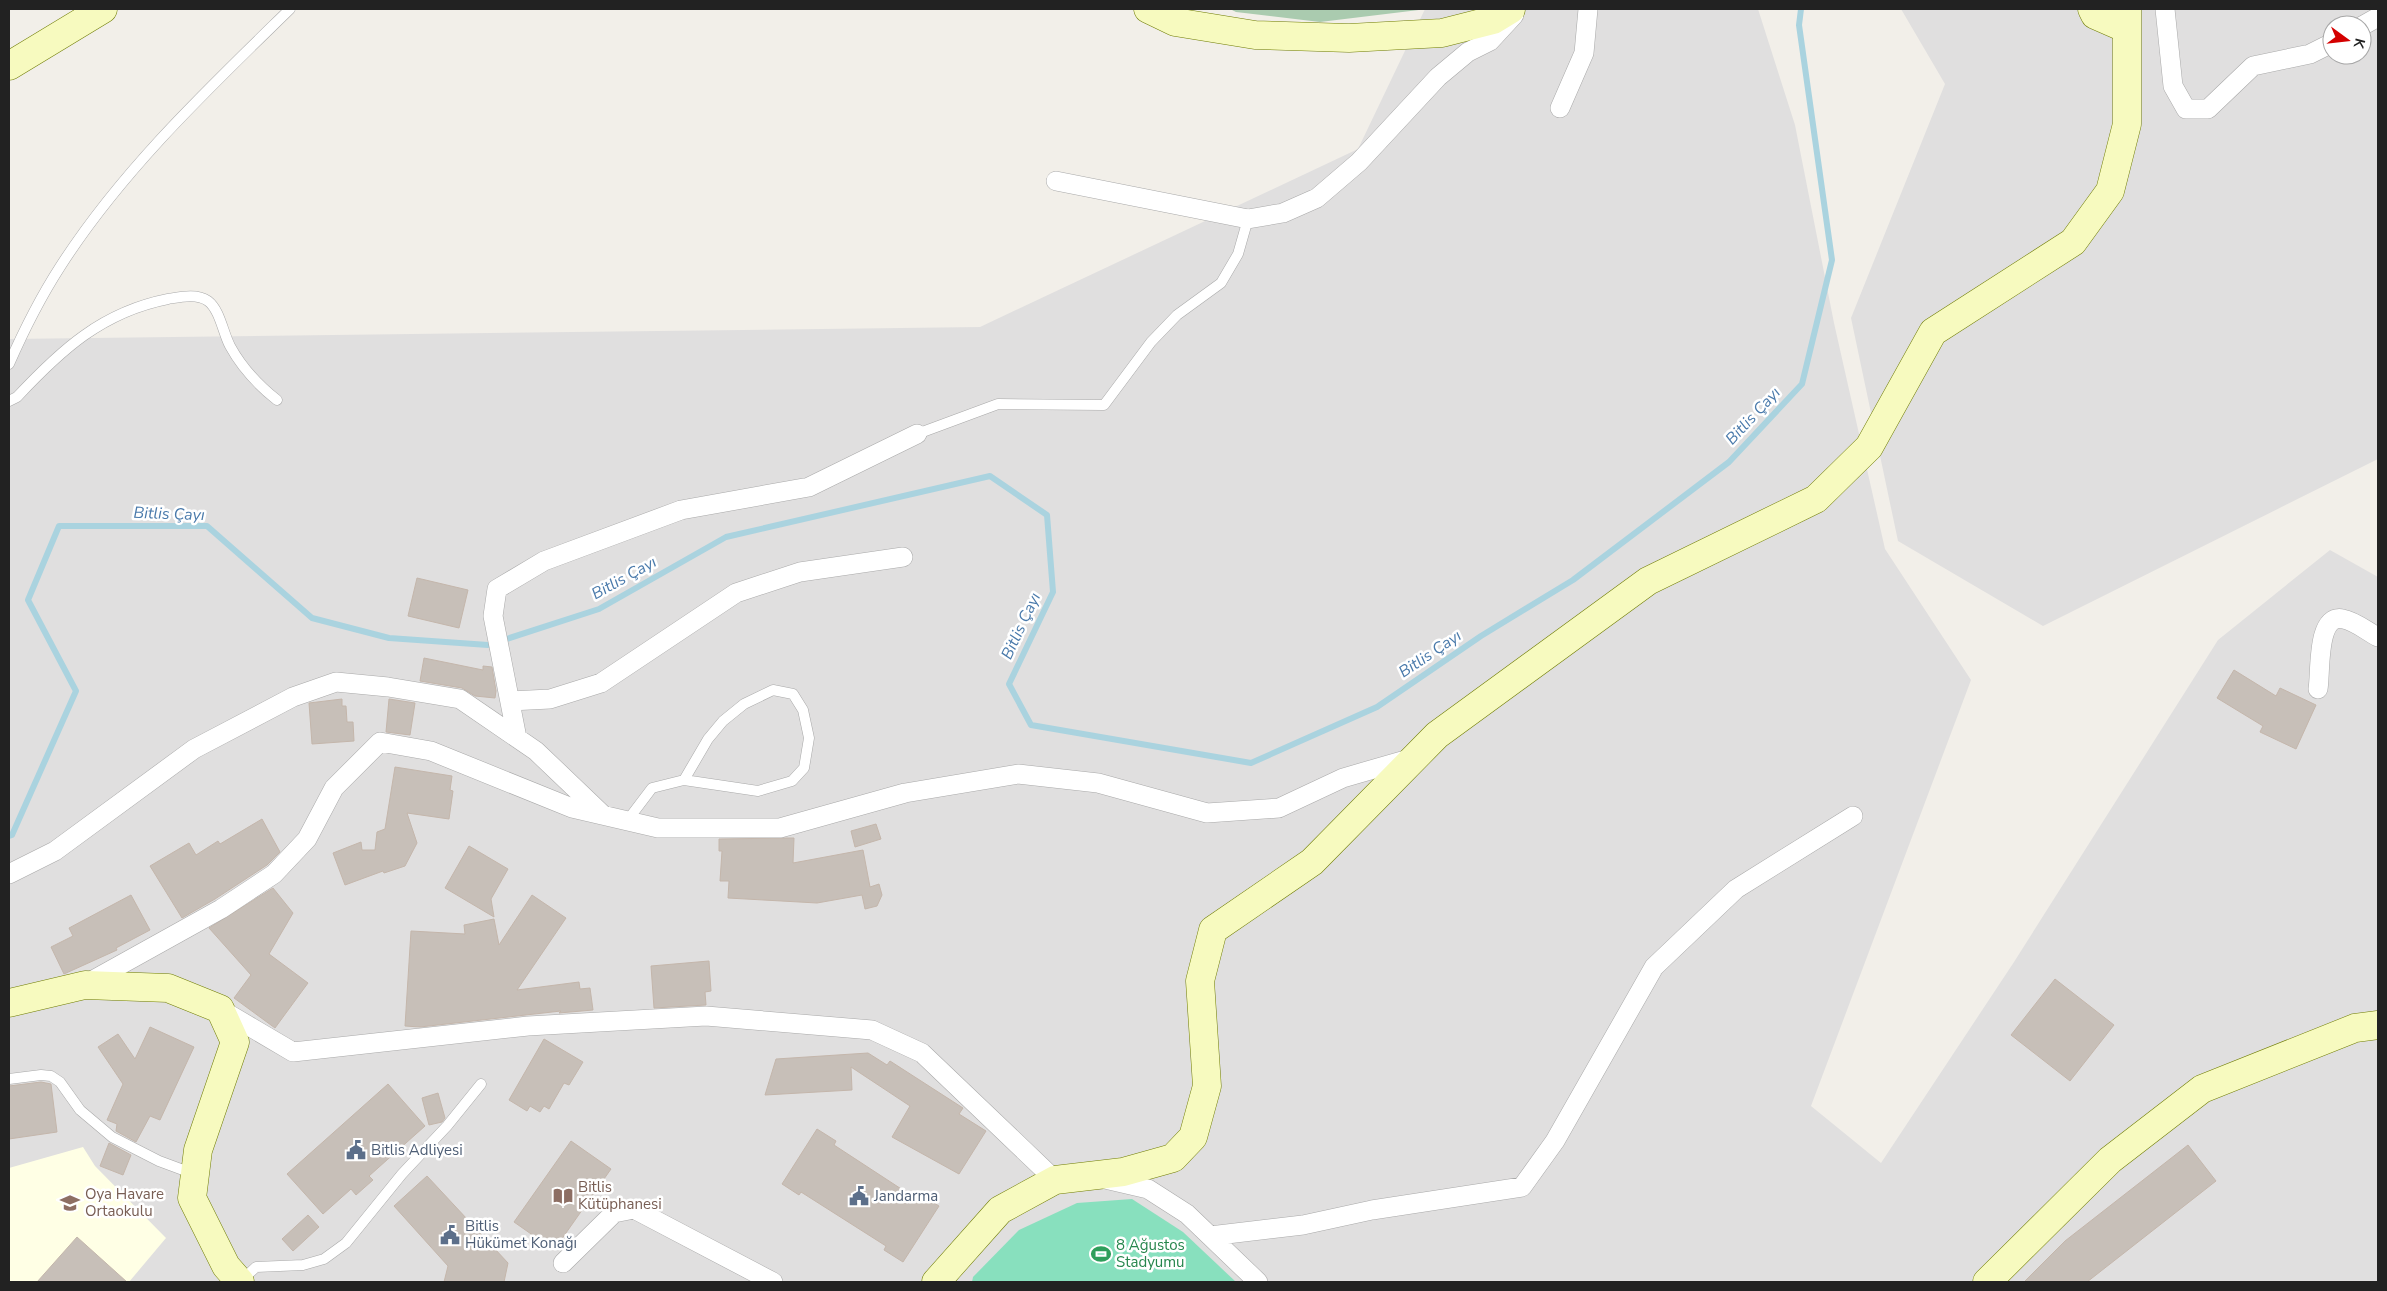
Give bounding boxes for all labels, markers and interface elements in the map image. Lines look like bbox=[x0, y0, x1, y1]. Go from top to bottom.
north arrow bbox=[2322, 15, 2372, 65]
text: K bbox=[2349, 36, 2369, 51]
water label: Bitlis Çayı bbox=[1721, 382, 1786, 450]
water label: Bitlis Çayı bbox=[133, 502, 205, 526]
water label: Bitlis Çayı bbox=[588, 551, 661, 605]
water label: Bitlis Çayı bbox=[996, 589, 1046, 663]
water label: Bitlis Çayı bbox=[1394, 625, 1466, 683]
public building icon: Bitlis Adliyesi bbox=[345, 1139, 367, 1161]
place label: Bitlis Adliyesi bbox=[371, 1140, 463, 1160]
place label: Bitlis Kütüphanesi bbox=[578, 1177, 662, 1214]
place label: Oya Havare Ortaokulu bbox=[85, 1184, 164, 1221]
library icon: Bitlis Kütüphanesi bbox=[552, 1185, 574, 1207]
public building icon: Jandarma bbox=[848, 1185, 870, 1207]
place label: Jandarma bbox=[873, 1186, 938, 1206]
school or university icon: Oya Havare Ortaokulu bbox=[59, 1192, 81, 1214]
place label: Bitlis Hükümet Konağı bbox=[465, 1216, 577, 1253]
public building icon: Bitlis Hükümet Konağı bbox=[439, 1224, 461, 1246]
place label: 8 Ağustos Stadyumu bbox=[1116, 1235, 1185, 1272]
sports icon: 8 Ağustos Stadyumu bbox=[1090, 1243, 1112, 1265]

